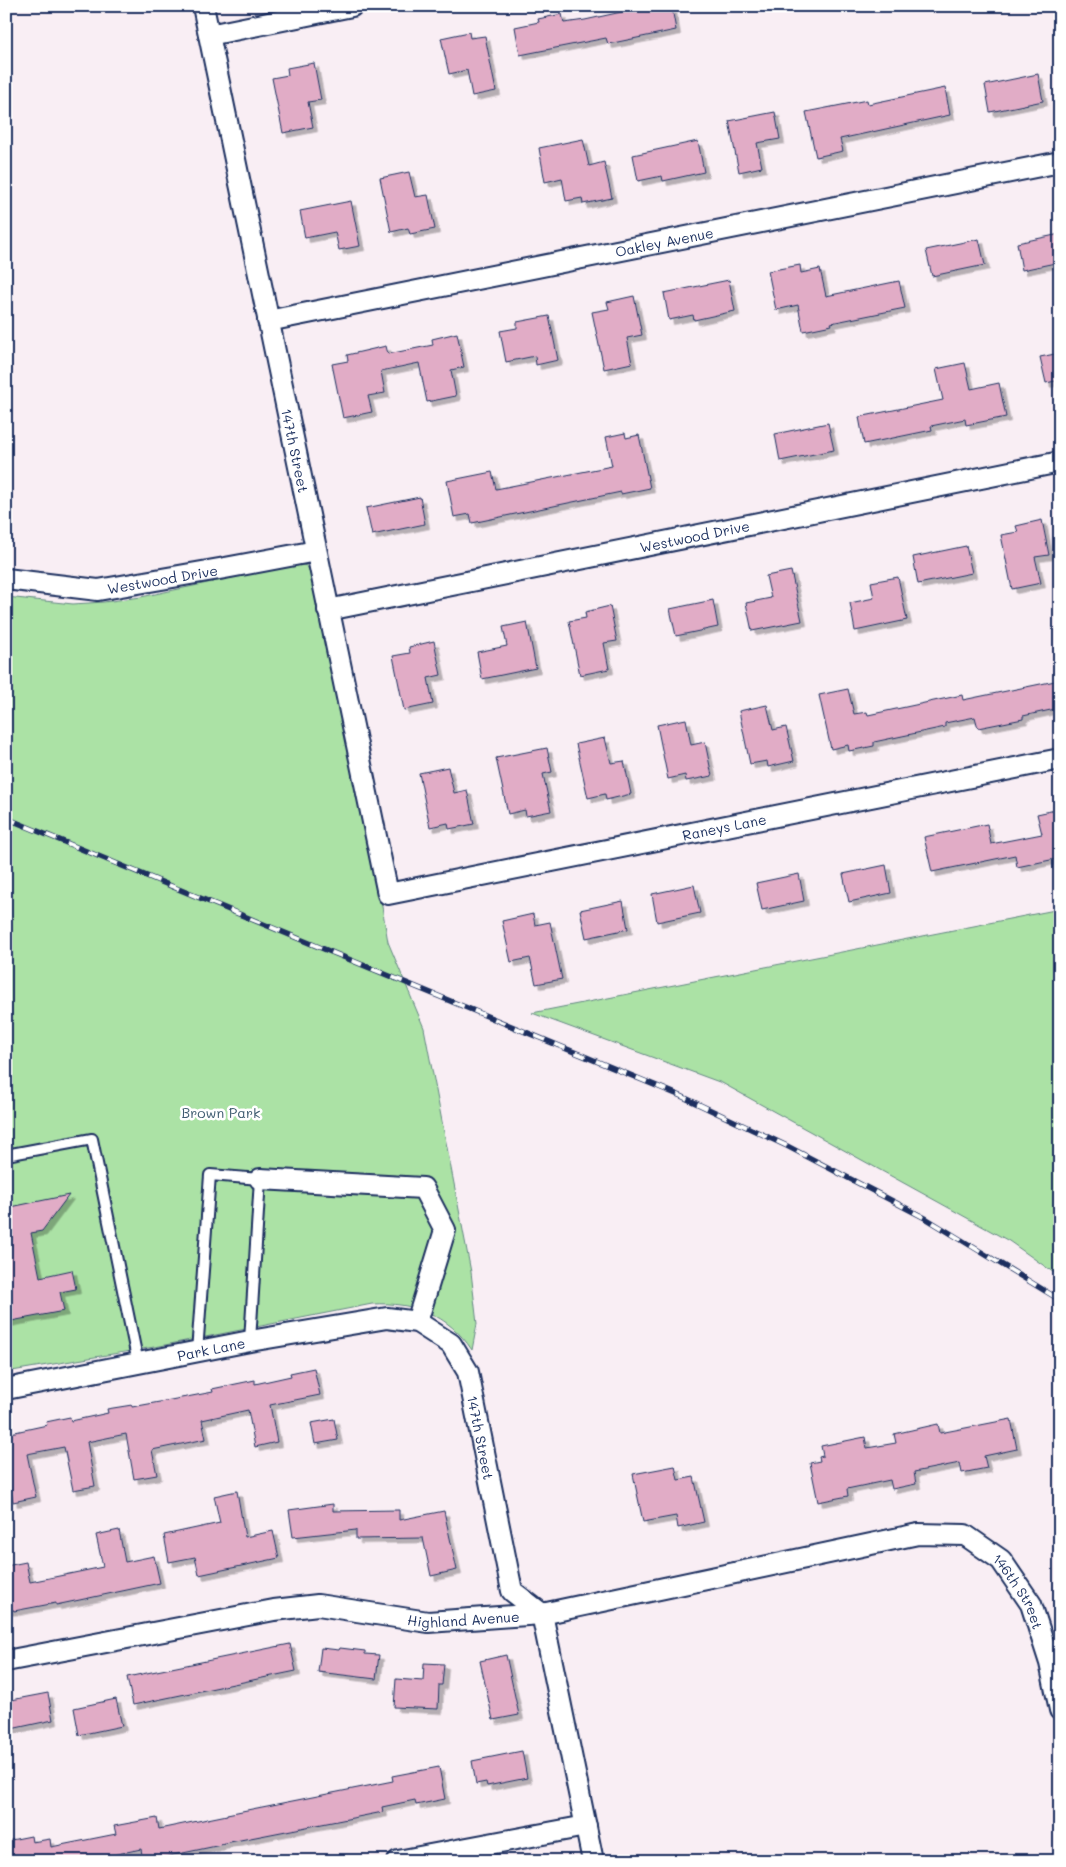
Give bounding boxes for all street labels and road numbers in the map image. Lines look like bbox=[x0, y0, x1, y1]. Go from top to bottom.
street label: Oakley Avenue bbox=[613, 222, 715, 261]
street label: 147th Street bbox=[278, 407, 314, 494]
street label: Westwood Drive bbox=[638, 515, 751, 556]
street label: Westwood Drive bbox=[106, 560, 219, 598]
street label: Raneys Lane bbox=[681, 809, 768, 844]
street label: Park Lane bbox=[175, 1333, 247, 1365]
street label: 147th Street bbox=[463, 1394, 499, 1481]
street label: 146th Street bbox=[990, 1548, 1048, 1632]
street label: Highland Avenue bbox=[406, 1606, 520, 1632]

